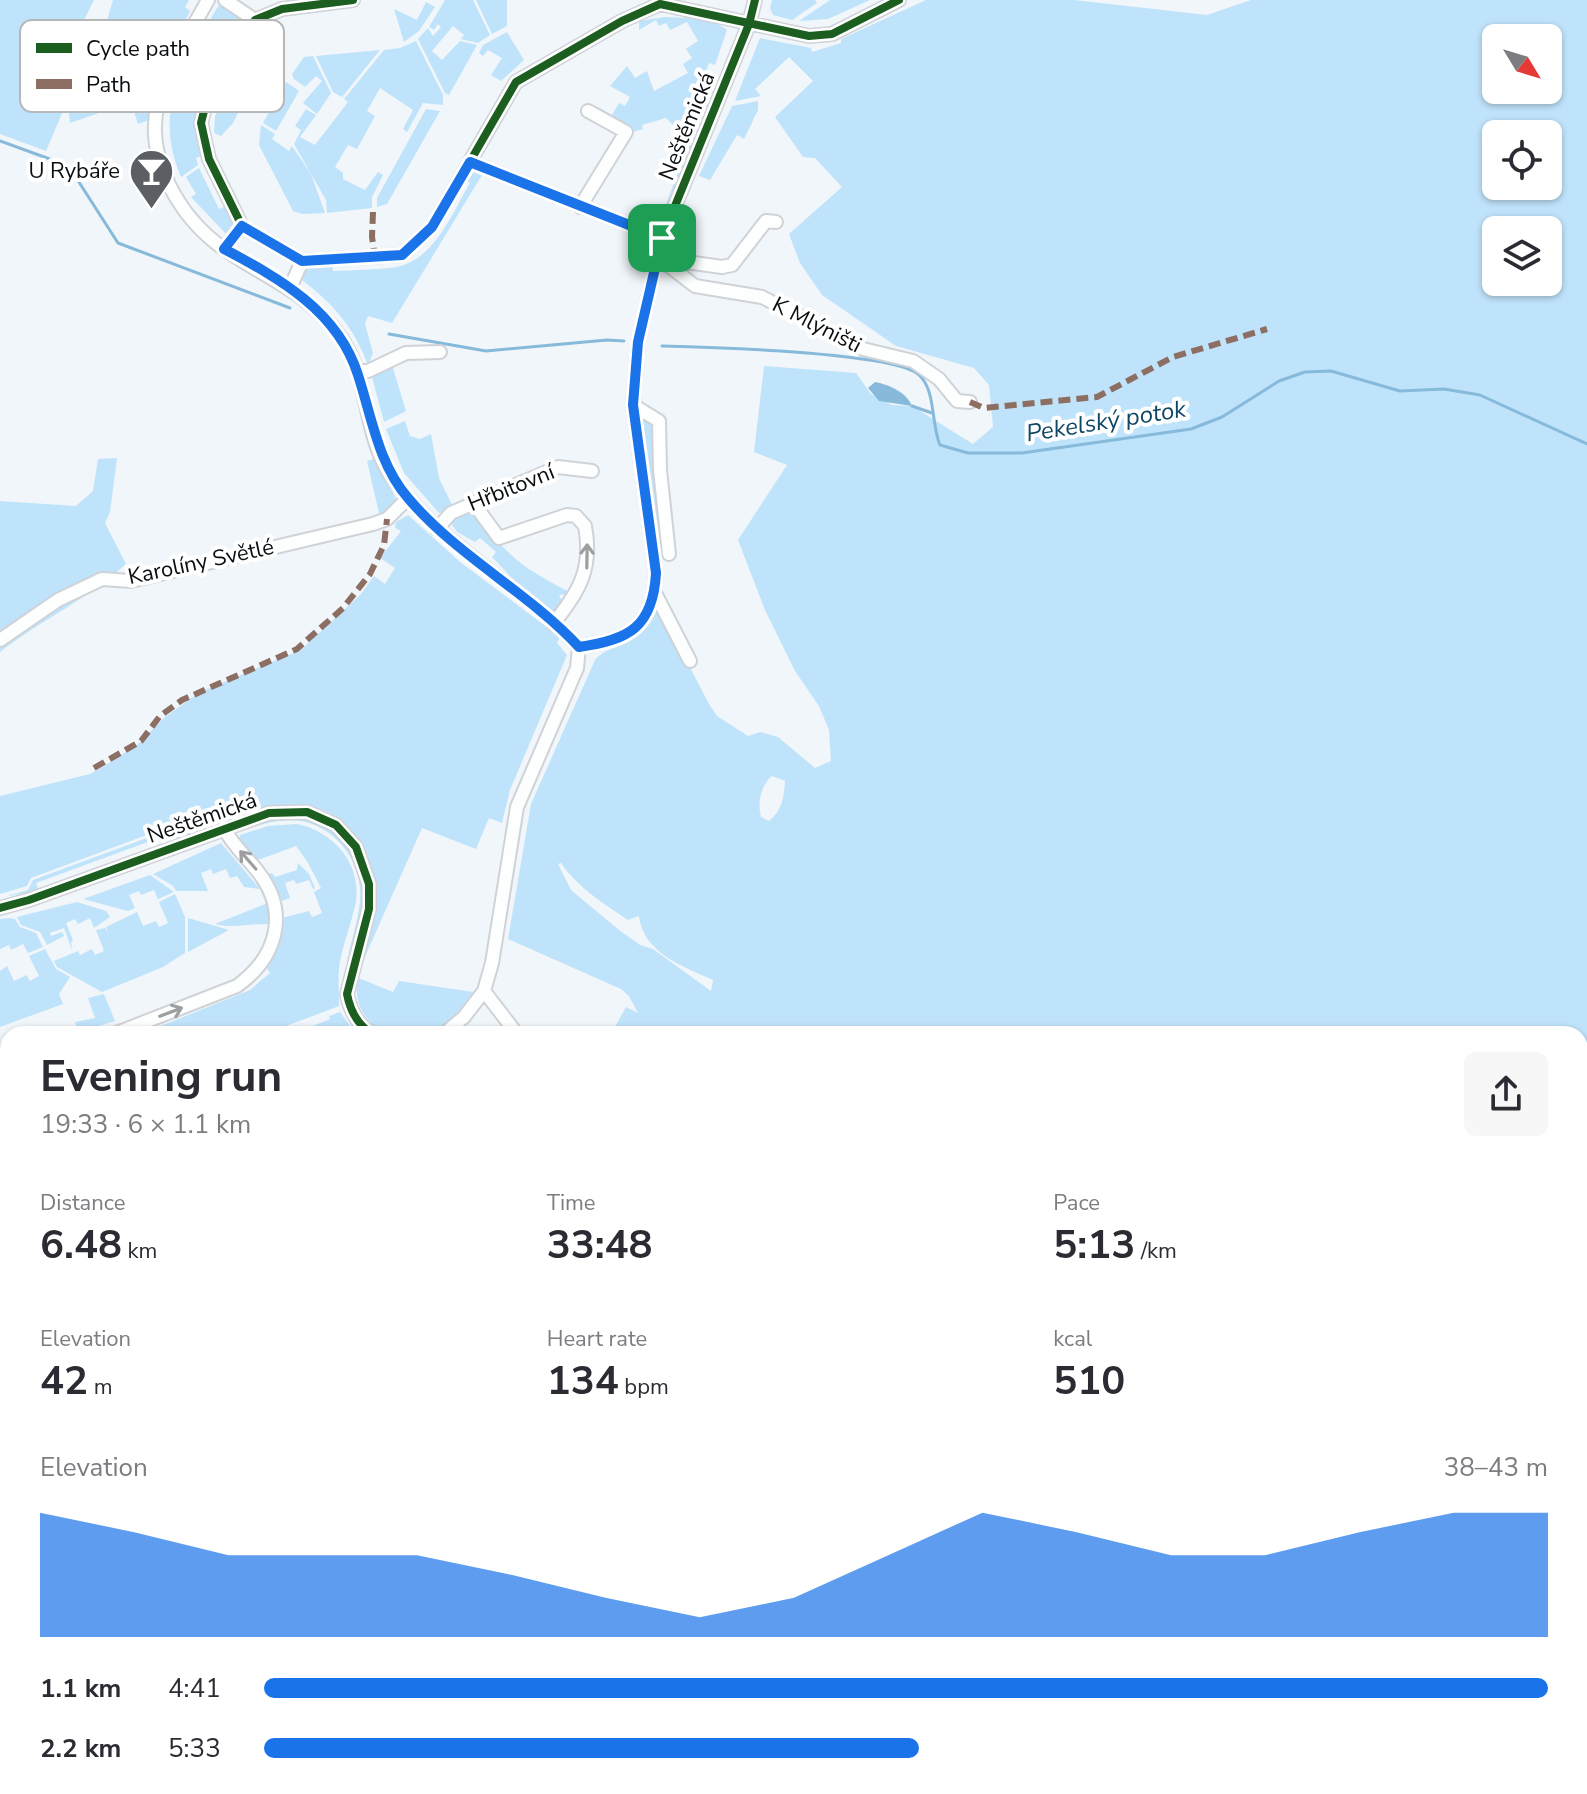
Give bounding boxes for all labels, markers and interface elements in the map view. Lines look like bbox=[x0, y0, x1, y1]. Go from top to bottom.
legend bbox=[20, 20, 284, 112]
north arrow bbox=[1482, 24, 1562, 104]
map controls bbox=[1482, 24, 1562, 296]
text: Cycle path bbox=[86, 34, 190, 64]
street label: Neštěmická bbox=[652, 67, 722, 185]
text: Path bbox=[86, 70, 131, 100]
button: locate bbox=[1482, 120, 1562, 200]
bar icon: U Rybáře bbox=[127, 147, 175, 210]
place label: U Rybáře bbox=[28, 156, 120, 186]
pin bbox=[628, 204, 696, 272]
icon: arrive bbox=[640, 216, 684, 260]
button: layers bbox=[1482, 216, 1562, 296]
street label: K Mlýništi bbox=[767, 290, 867, 360]
water label: Pekelský potok bbox=[1024, 392, 1189, 449]
street label: Hřbitovní bbox=[463, 456, 561, 519]
street label: Karolíny Světlé bbox=[125, 532, 277, 592]
one-way arrow bbox=[579, 543, 595, 570]
street label: Neštěmická bbox=[143, 785, 261, 851]
one-way arrow bbox=[239, 851, 257, 871]
one-way arrow bbox=[158, 1004, 183, 1018]
text: Evening run bbox=[40, 1047, 282, 1107]
button: share bbox=[1464, 1052, 1548, 1136]
text: 19:33 · 6 × 1.1 km bbox=[40, 1107, 251, 1142]
text: Distance bbox=[40, 1188, 125, 1218]
text: Time bbox=[547, 1188, 596, 1218]
text: Pace bbox=[1053, 1188, 1100, 1218]
text: 6.48 bbox=[40, 1218, 122, 1272]
text: 33:48 bbox=[547, 1218, 653, 1272]
text: 5:13 bbox=[1053, 1218, 1135, 1272]
text: km bbox=[122, 1236, 157, 1266]
text: /km bbox=[1135, 1236, 1177, 1266]
text: Elevation bbox=[40, 1324, 131, 1354]
text: Heart rate bbox=[547, 1324, 647, 1354]
text: kcal bbox=[1053, 1324, 1092, 1354]
text: 42 bbox=[40, 1354, 88, 1408]
text: 134 bbox=[547, 1354, 619, 1408]
text: 510 bbox=[1053, 1354, 1125, 1408]
text: m bbox=[88, 1372, 113, 1402]
text: bpm bbox=[619, 1372, 669, 1402]
text: Elevation bbox=[40, 1450, 148, 1485]
text: 38–43 m bbox=[1444, 1450, 1548, 1485]
text: 1.1 km bbox=[40, 1671, 121, 1706]
text: 4:41 bbox=[168, 1671, 221, 1706]
text: 2.2 km bbox=[40, 1731, 121, 1766]
text: 5:33 bbox=[168, 1731, 221, 1766]

